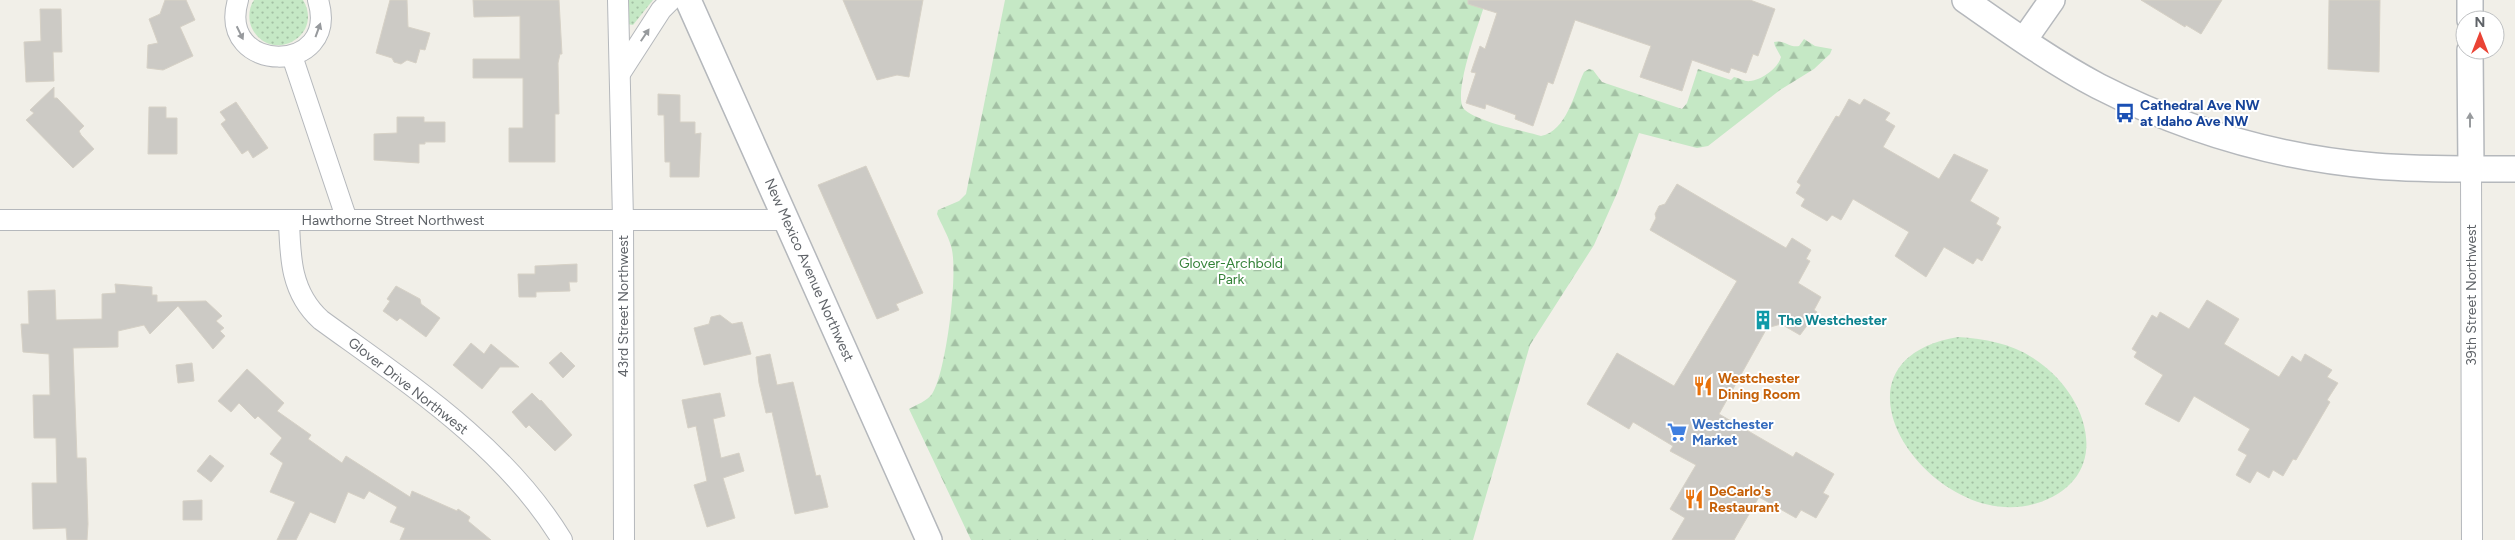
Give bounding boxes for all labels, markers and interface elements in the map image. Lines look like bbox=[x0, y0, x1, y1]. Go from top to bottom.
north arrow bbox=[2455, 10, 2505, 60]
text: N bbox=[2475, 14, 2485, 31]
one-way arrow bbox=[314, 22, 322, 37]
one-way arrow bbox=[236, 26, 245, 41]
one-way arrow bbox=[640, 28, 649, 42]
place label: Cathedral Ave NW at Idaho Ave NW bbox=[2140, 97, 2260, 130]
bus stop icon: Cathedral Ave NW at Idaho Ave NW bbox=[2114, 102, 2136, 124]
one-way arrow bbox=[2466, 112, 2474, 128]
street label: New Mexico Avenue Northwest bbox=[761, 176, 857, 364]
street label: Hawthorne Street Northwest bbox=[301, 212, 485, 229]
street label: 39th Street Northwest bbox=[2463, 224, 2480, 366]
street label: 43rd Street Northwest bbox=[615, 235, 632, 377]
park label: Glover-Archbold Park bbox=[1179, 255, 1283, 288]
building icon: The Westchester bbox=[1752, 309, 1774, 331]
place label: The Westchester bbox=[1778, 312, 1887, 329]
street label: Glover Drive Northwest bbox=[345, 334, 471, 438]
place label: Westchester Dining Room bbox=[1718, 370, 1800, 403]
restaurant icon: Westchester Dining Room bbox=[1692, 375, 1714, 397]
place label: Westchester Market bbox=[1692, 416, 1774, 449]
supermarket icon: Westchester Market bbox=[1666, 421, 1688, 443]
place label: DeCarlo's Restaurant bbox=[1709, 483, 1780, 516]
restaurant icon: DeCarlo's Restaurant bbox=[1683, 488, 1705, 510]

